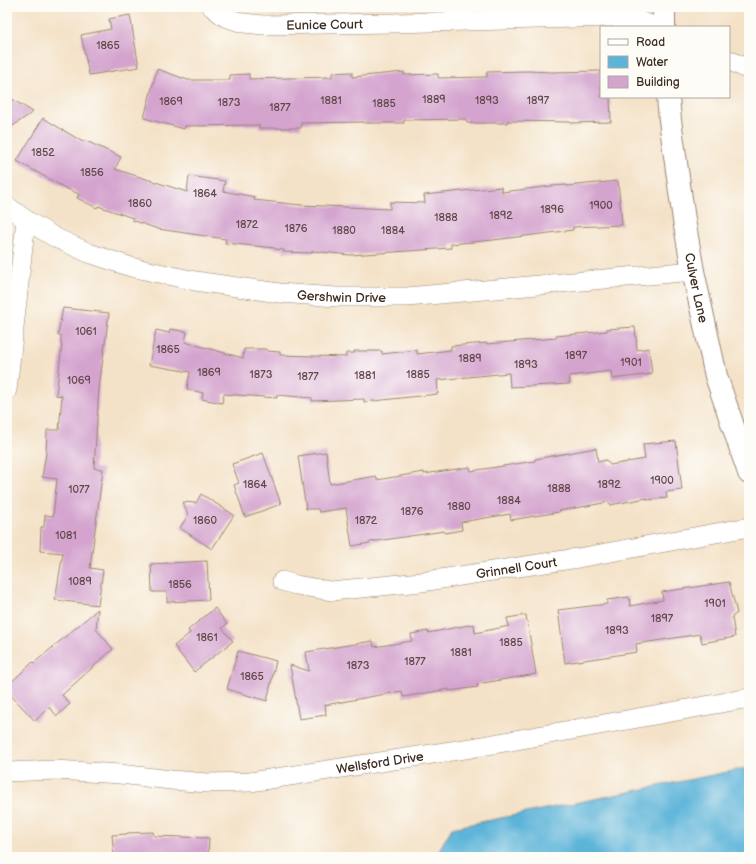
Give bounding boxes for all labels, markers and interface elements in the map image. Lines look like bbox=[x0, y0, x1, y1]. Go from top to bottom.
street label: Eunice Court bbox=[286, 16, 363, 34]
legend bbox=[600, 26, 730, 98]
text: Road bbox=[636, 35, 665, 50]
house number: 1865 bbox=[96, 39, 120, 52]
text: Water bbox=[636, 55, 668, 70]
text: Building bbox=[636, 75, 680, 90]
house number: 1889 bbox=[422, 93, 446, 106]
house number: 1881 bbox=[320, 94, 342, 107]
house number: 1893 bbox=[475, 94, 499, 107]
house number: 1897 bbox=[527, 94, 550, 107]
house number: 1869 bbox=[159, 95, 183, 108]
house number: 1873 bbox=[218, 96, 241, 109]
house number: 1885 bbox=[372, 97, 396, 110]
house number: 1877 bbox=[269, 101, 291, 114]
house number: 1852 bbox=[31, 146, 55, 159]
house number: 1856 bbox=[80, 166, 104, 179]
house number: 1864 bbox=[193, 187, 217, 200]
house number: 1860 bbox=[128, 197, 152, 210]
house number: 1900 bbox=[589, 199, 613, 212]
house number: 1896 bbox=[540, 203, 564, 216]
house number: 1892 bbox=[489, 209, 513, 222]
house number: 1888 bbox=[434, 211, 458, 224]
house number: 1872 bbox=[236, 218, 259, 231]
house number: 1876 bbox=[285, 222, 308, 235]
house number: 1880 bbox=[332, 224, 356, 237]
house number: 1884 bbox=[381, 224, 405, 237]
street label: Culver Lane bbox=[681, 252, 711, 325]
street label: Gershwin Drive bbox=[296, 287, 386, 306]
house number: 1061 bbox=[75, 325, 97, 338]
house number: 1865 bbox=[156, 343, 180, 356]
house number: 1897 bbox=[565, 349, 588, 362]
house number: 1889 bbox=[458, 352, 482, 365]
house number: 1901 bbox=[620, 356, 642, 369]
house number: 1893 bbox=[514, 358, 538, 371]
house number: 1869 bbox=[197, 366, 221, 379]
house number: 1873 bbox=[250, 368, 273, 381]
house number: 1885 bbox=[406, 368, 430, 381]
house number: 1881 bbox=[354, 369, 376, 382]
house number: 1877 bbox=[297, 370, 319, 383]
house number: 1069 bbox=[67, 374, 91, 387]
house number: 1900 bbox=[650, 474, 674, 487]
house number: 1864 bbox=[243, 478, 267, 491]
house number: 1892 bbox=[597, 478, 621, 491]
house number: 1888 bbox=[547, 482, 571, 495]
house number: 1077 bbox=[68, 483, 90, 496]
house number: 1884 bbox=[497, 494, 521, 507]
house number: 1880 bbox=[447, 500, 471, 513]
house number: 1876 bbox=[401, 505, 424, 518]
house number: 1860 bbox=[193, 514, 217, 527]
house number: 1872 bbox=[355, 514, 378, 527]
house number: 1081 bbox=[55, 529, 77, 542]
street label: Grinnell Court bbox=[475, 554, 558, 583]
house number: 1089 bbox=[68, 575, 92, 588]
house number: 1856 bbox=[168, 578, 192, 591]
house number: 1901 bbox=[704, 597, 726, 610]
house number: 1897 bbox=[651, 612, 674, 625]
house number: 1893 bbox=[605, 624, 629, 637]
house number: 1861 bbox=[196, 631, 218, 644]
house number: 1885 bbox=[499, 636, 523, 649]
house number: 1881 bbox=[450, 646, 472, 659]
house number: 1877 bbox=[404, 655, 426, 668]
house number: 1873 bbox=[347, 659, 370, 672]
house number: 1865 bbox=[240, 670, 264, 683]
street label: Wellsford Drive bbox=[335, 748, 425, 778]

